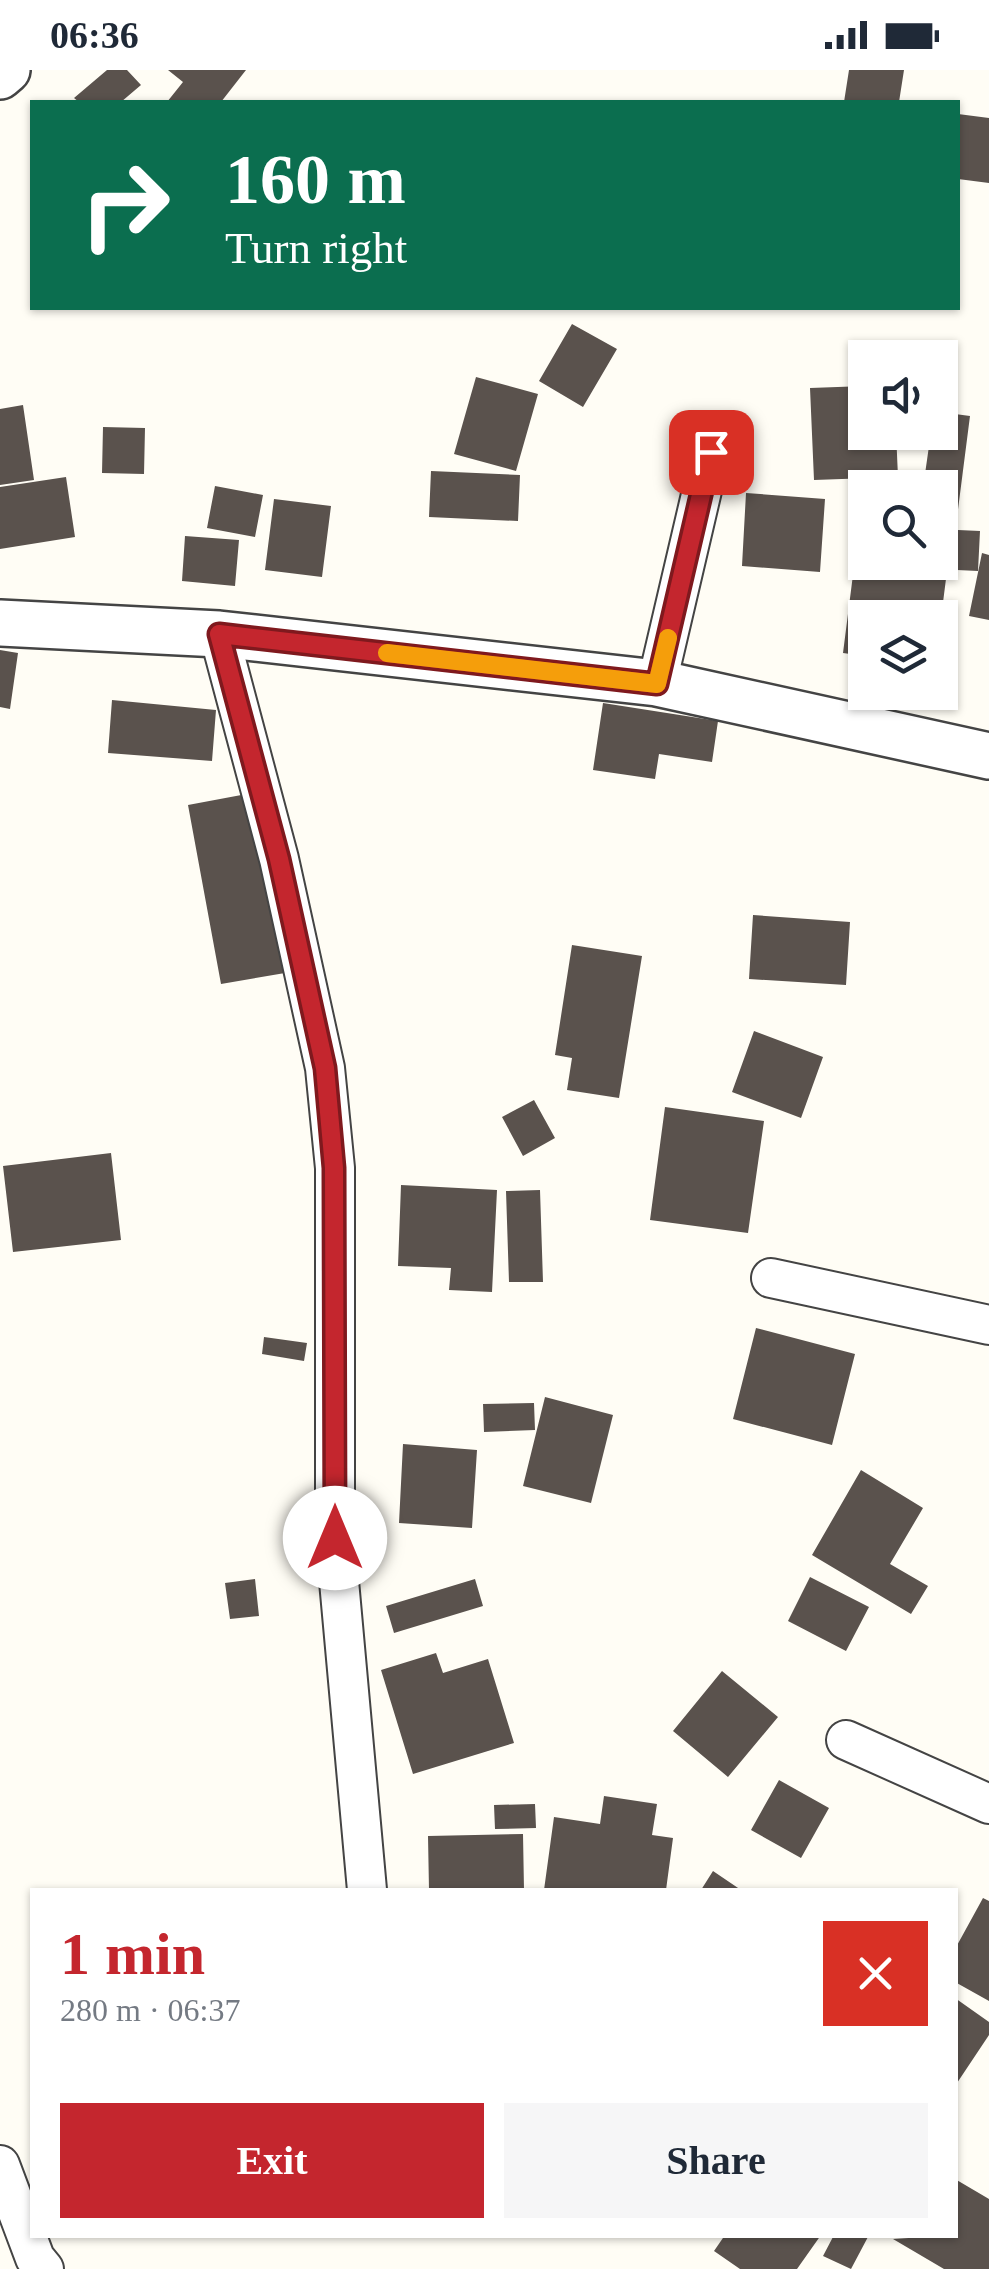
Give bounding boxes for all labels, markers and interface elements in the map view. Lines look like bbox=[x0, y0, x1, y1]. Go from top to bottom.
text: 06:36 bbox=[50, 14, 139, 56]
icon: right bbox=[60, 140, 190, 270]
text: 160 m bbox=[225, 141, 406, 218]
text: Turn right bbox=[225, 223, 407, 273]
map controls bbox=[848, 340, 958, 710]
button: sound bbox=[848, 340, 958, 450]
pin bbox=[669, 410, 754, 495]
icon: arrive bbox=[684, 425, 739, 480]
button: search bbox=[848, 470, 958, 580]
button: layers bbox=[848, 600, 958, 710]
position arrow bbox=[283, 1486, 387, 1590]
text: 1 min bbox=[60, 1921, 205, 1987]
button: close bbox=[823, 1921, 928, 2026]
text: 280 m · 06:37 bbox=[60, 1992, 240, 2028]
button: Exit bbox=[60, 2103, 484, 2218]
button: Share bbox=[504, 2103, 928, 2218]

